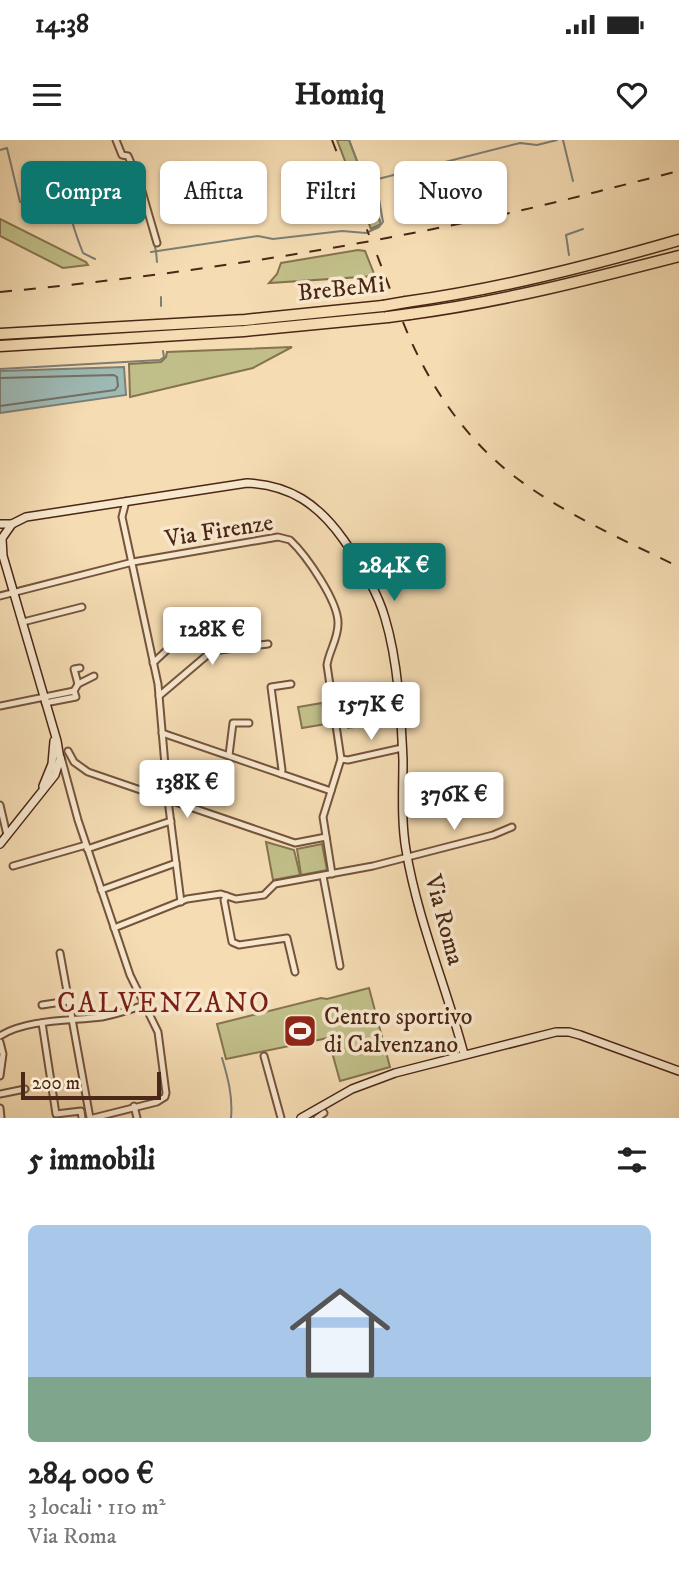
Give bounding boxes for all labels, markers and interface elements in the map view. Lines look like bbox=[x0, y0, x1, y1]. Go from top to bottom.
text: 14:38 bbox=[35, 8, 89, 41]
text: Homiq bbox=[294, 75, 385, 115]
icon: menu bbox=[28, 76, 66, 114]
icon: heart bbox=[613, 76, 651, 114]
chip: Compra bbox=[21, 161, 146, 224]
chip: Affitta bbox=[160, 161, 267, 224]
chip: Filtri bbox=[281, 161, 380, 224]
chip: Nuovo bbox=[394, 161, 507, 224]
street label: BreBeMi bbox=[296, 270, 386, 308]
street label: Via Firenze bbox=[162, 508, 275, 555]
pin: 284K € bbox=[337, 544, 451, 603]
text: 284K € bbox=[359, 551, 429, 580]
pin: 128K € bbox=[155, 608, 269, 667]
text: 128K € bbox=[179, 615, 245, 644]
pin: 157K € bbox=[314, 682, 428, 742]
text: 157K € bbox=[338, 690, 404, 719]
pin: 138K € bbox=[130, 760, 244, 820]
text: 138K € bbox=[155, 768, 219, 797]
pin: 376K € bbox=[397, 772, 511, 832]
text: 376K € bbox=[420, 780, 488, 809]
street label: Via Roma bbox=[417, 871, 471, 969]
district label: CALVENZANO bbox=[57, 986, 271, 1021]
place label: Centro sportivo di Calvenzano bbox=[324, 1002, 472, 1060]
sports icon: Centro sportivo di Calvenzano bbox=[281, 1012, 319, 1050]
scale bar bbox=[21, 1069, 161, 1101]
text: 200 m bbox=[32, 1072, 80, 1095]
icon: filters bbox=[613, 1141, 651, 1179]
text: 5 immobili bbox=[28, 1142, 155, 1179]
icon: home bbox=[277, 1270, 403, 1396]
text: 284 000 € bbox=[28, 1456, 154, 1493]
text: 3 locali · 110 m² bbox=[28, 1493, 166, 1522]
text: Via Roma bbox=[28, 1522, 116, 1551]

